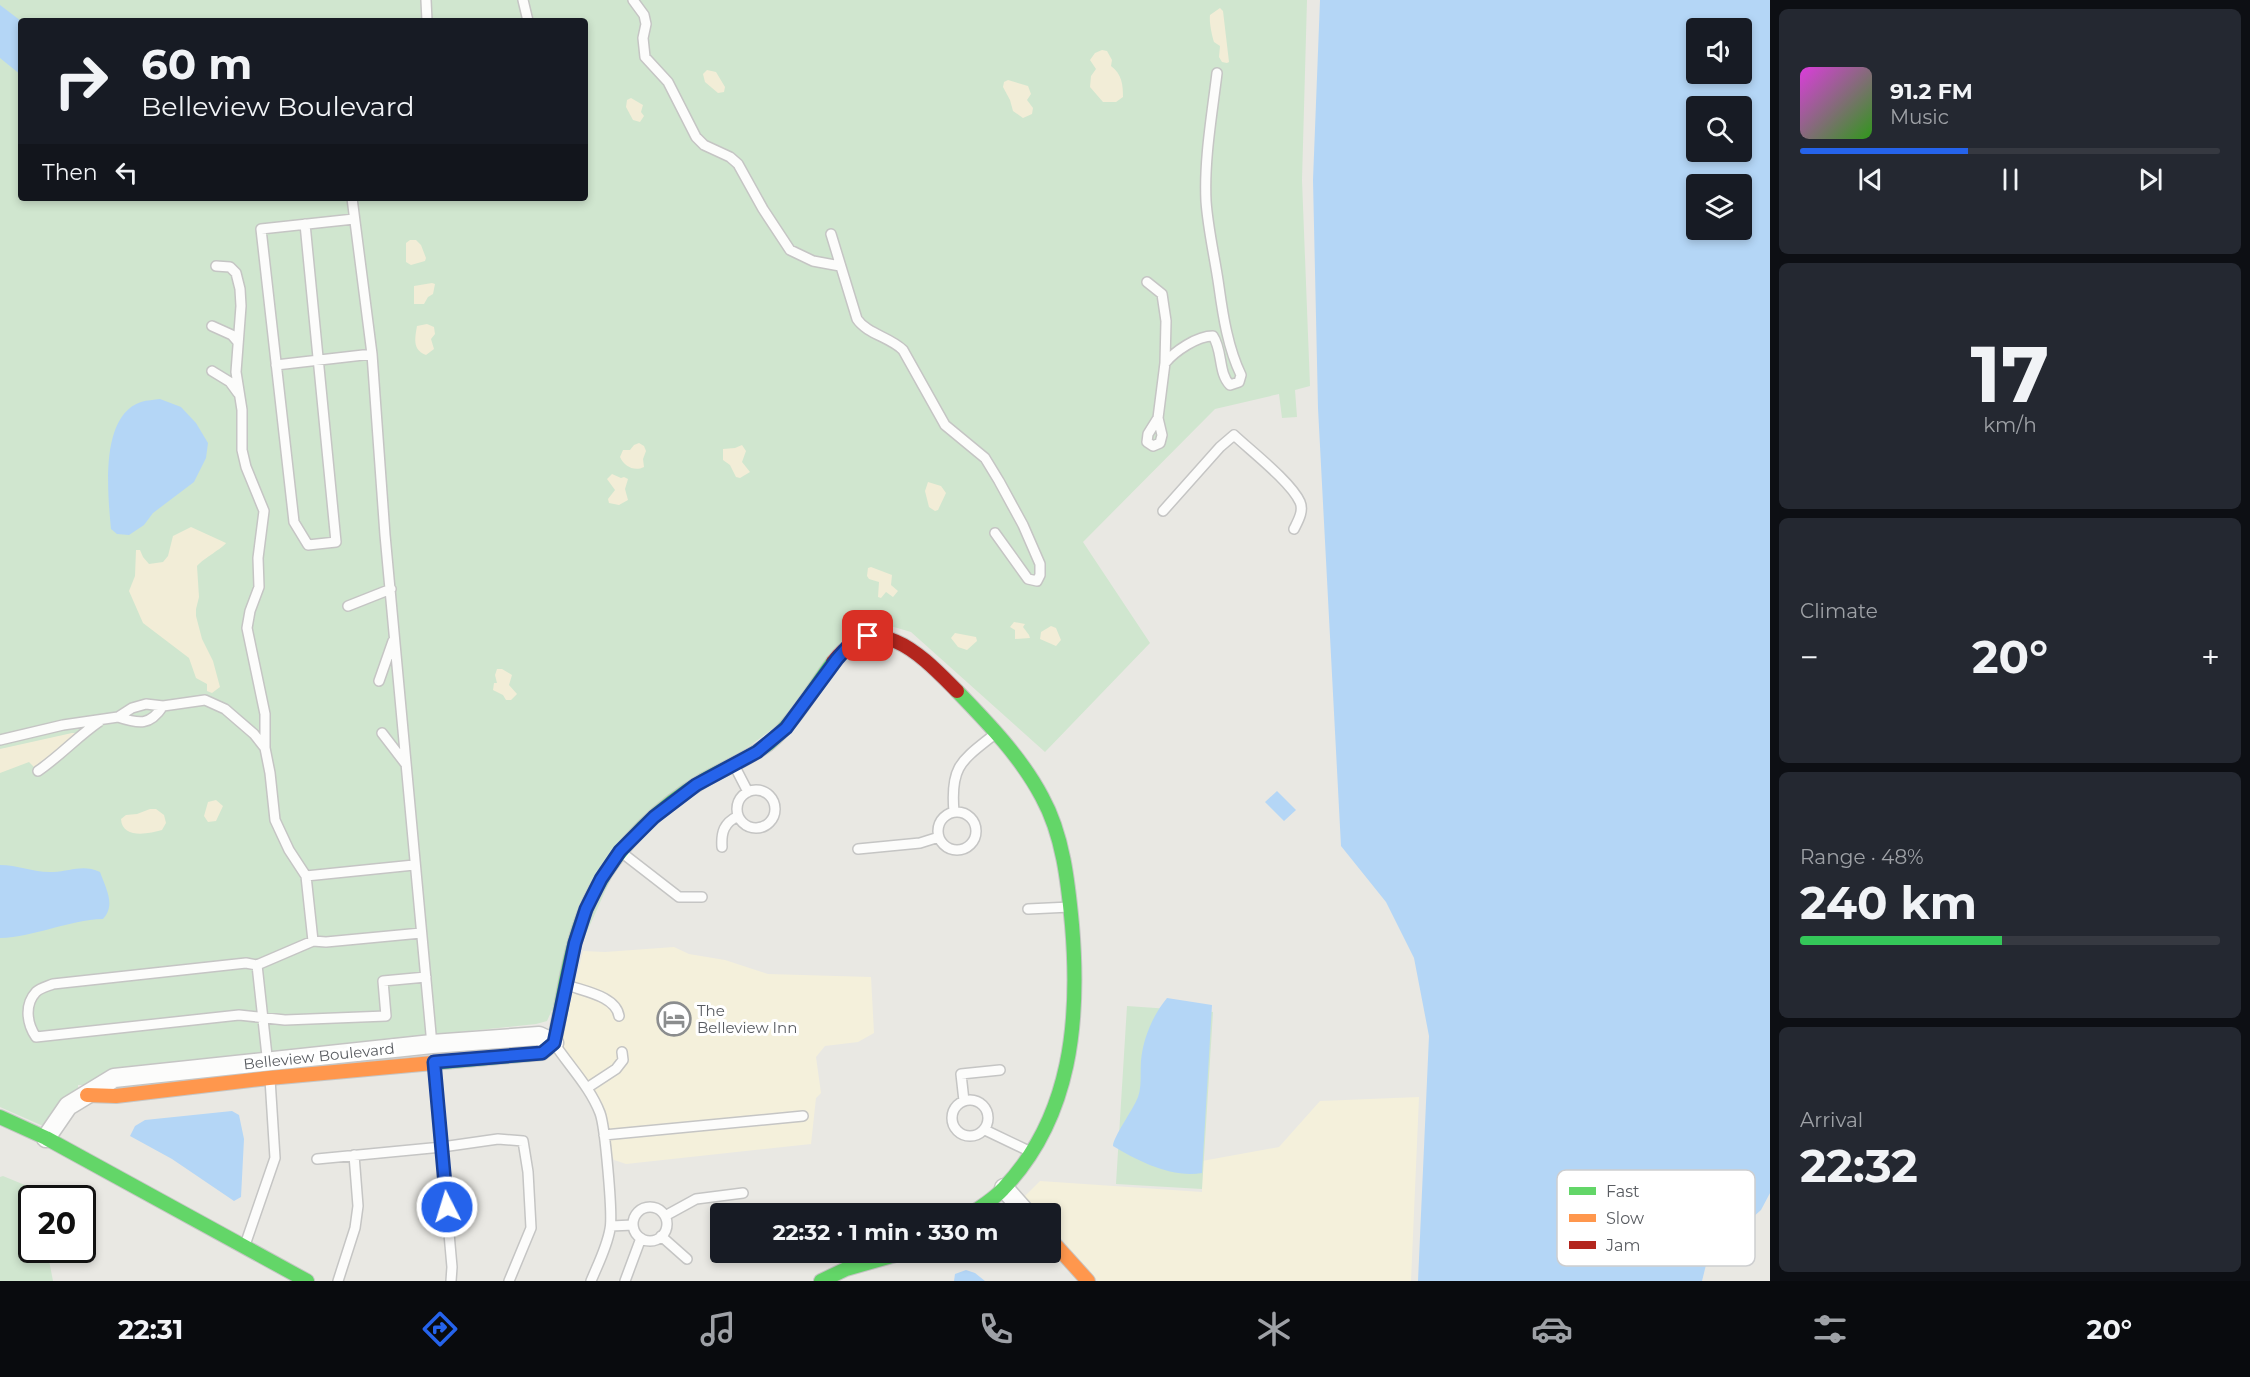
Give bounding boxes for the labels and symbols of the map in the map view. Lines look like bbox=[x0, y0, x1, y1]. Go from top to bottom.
pin bbox=[842, 610, 893, 661]
hotel icon: The Belleview Inn bbox=[656, 1001, 692, 1037]
place label: The Belleview Inn bbox=[697, 1001, 797, 1037]
street label: Belleview Boulevard bbox=[242, 1039, 396, 1073]
legend bbox=[1557, 1170, 1755, 1266]
position arrow bbox=[415, 1175, 479, 1239]
text: Fast bbox=[1606, 1182, 1640, 1201]
speed limit sign: 20 bbox=[18, 1185, 96, 1263]
text: Slow bbox=[1606, 1209, 1644, 1228]
text: Jam bbox=[1605, 1236, 1640, 1255]

